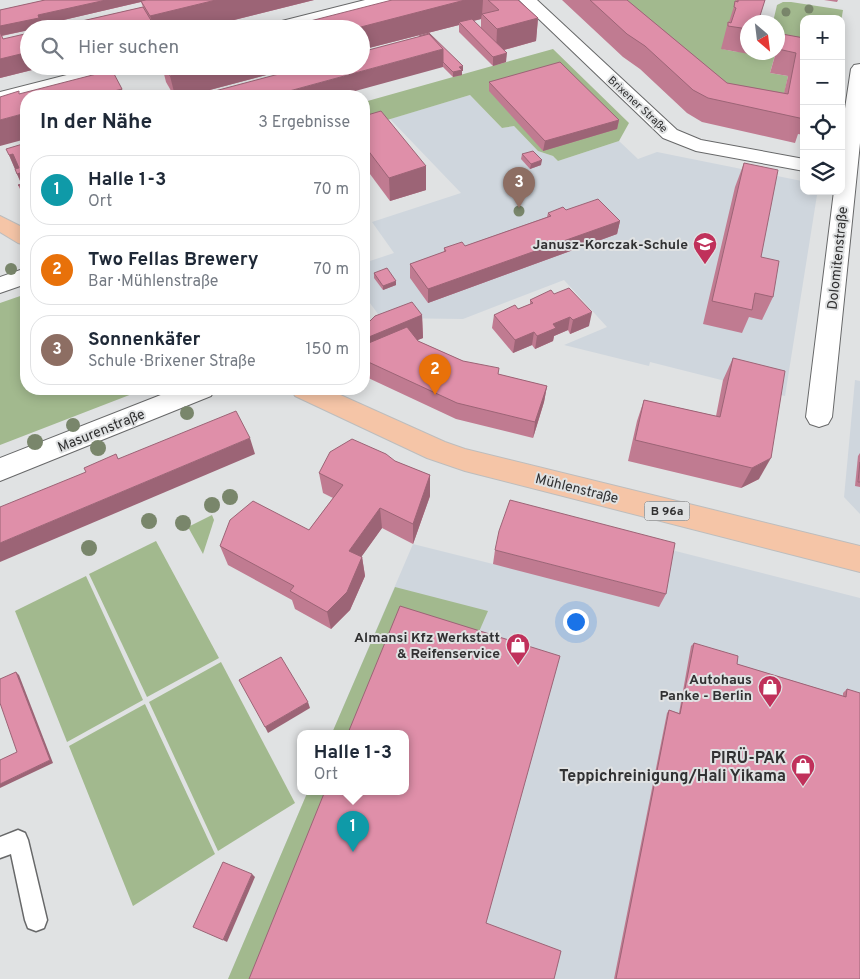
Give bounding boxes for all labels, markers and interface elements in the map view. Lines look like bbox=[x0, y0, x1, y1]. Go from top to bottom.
north arrow bbox=[740, 15, 785, 60]
map controls bbox=[800, 15, 845, 195]
button: + bbox=[800, 15, 845, 60]
search box bbox=[20, 20, 370, 75]
icon: search bbox=[38, 34, 66, 62]
text: Hier suchen bbox=[78, 36, 179, 60]
button: − bbox=[800, 60, 845, 105]
street label: Brixener Straße bbox=[604, 73, 670, 136]
button: locate bbox=[800, 105, 845, 150]
text: In der Nähe bbox=[40, 109, 152, 136]
text: 3 Ergebnisse bbox=[258, 113, 350, 133]
button: layers bbox=[800, 150, 845, 195]
pin: 3 bbox=[503, 167, 535, 208]
text: Halle 1-3 bbox=[88, 168, 166, 192]
text: 1 bbox=[54, 180, 60, 200]
text: 70 m bbox=[314, 180, 349, 200]
text: Ort bbox=[88, 192, 112, 212]
street label: Dolomitenstraße bbox=[825, 206, 852, 311]
school or university icon: Janusz-Korczak-Schule bbox=[692, 231, 718, 265]
place label: Janusz-Korczak-Schule bbox=[533, 237, 688, 254]
text: Two Fellas Brewery bbox=[88, 248, 259, 272]
text: 2 bbox=[52, 260, 62, 280]
text: 70 m bbox=[314, 260, 349, 280]
text: Bar · Mühlenstraße bbox=[88, 272, 218, 292]
text: Sonnenkäfer bbox=[88, 328, 200, 352]
text: 3 bbox=[52, 340, 62, 360]
text: 150 m bbox=[306, 340, 349, 360]
text: Schule · Brixener Straße bbox=[88, 352, 256, 372]
pin: 2 bbox=[419, 354, 451, 395]
street label: Masurenstraße bbox=[56, 406, 147, 457]
street label: Mühlenstraße bbox=[533, 471, 620, 508]
road number: B 96a bbox=[644, 502, 690, 520]
your location bbox=[563, 609, 589, 635]
place label: Almansi Kfz Werkstatt & Reifenservice bbox=[354, 630, 500, 663]
shop icon: Almansi Kfz Werkstatt & Reifenservice bbox=[505, 632, 531, 666]
place label: Autohaus Panke - Berlin bbox=[659, 672, 752, 705]
shop icon: Autohaus Panke - Berlin bbox=[757, 674, 783, 708]
popup bbox=[297, 730, 409, 795]
text: Halle 1-3 bbox=[314, 741, 392, 765]
place label: PIRÜ-PAK Teppichreinigung/Hali Yikama bbox=[559, 747, 786, 787]
shop icon: PIRÜ-PAK Teppichreinigung/Hali Yikama bbox=[790, 753, 816, 787]
text: Ort bbox=[314, 765, 338, 785]
pin: 1 bbox=[337, 811, 369, 852]

